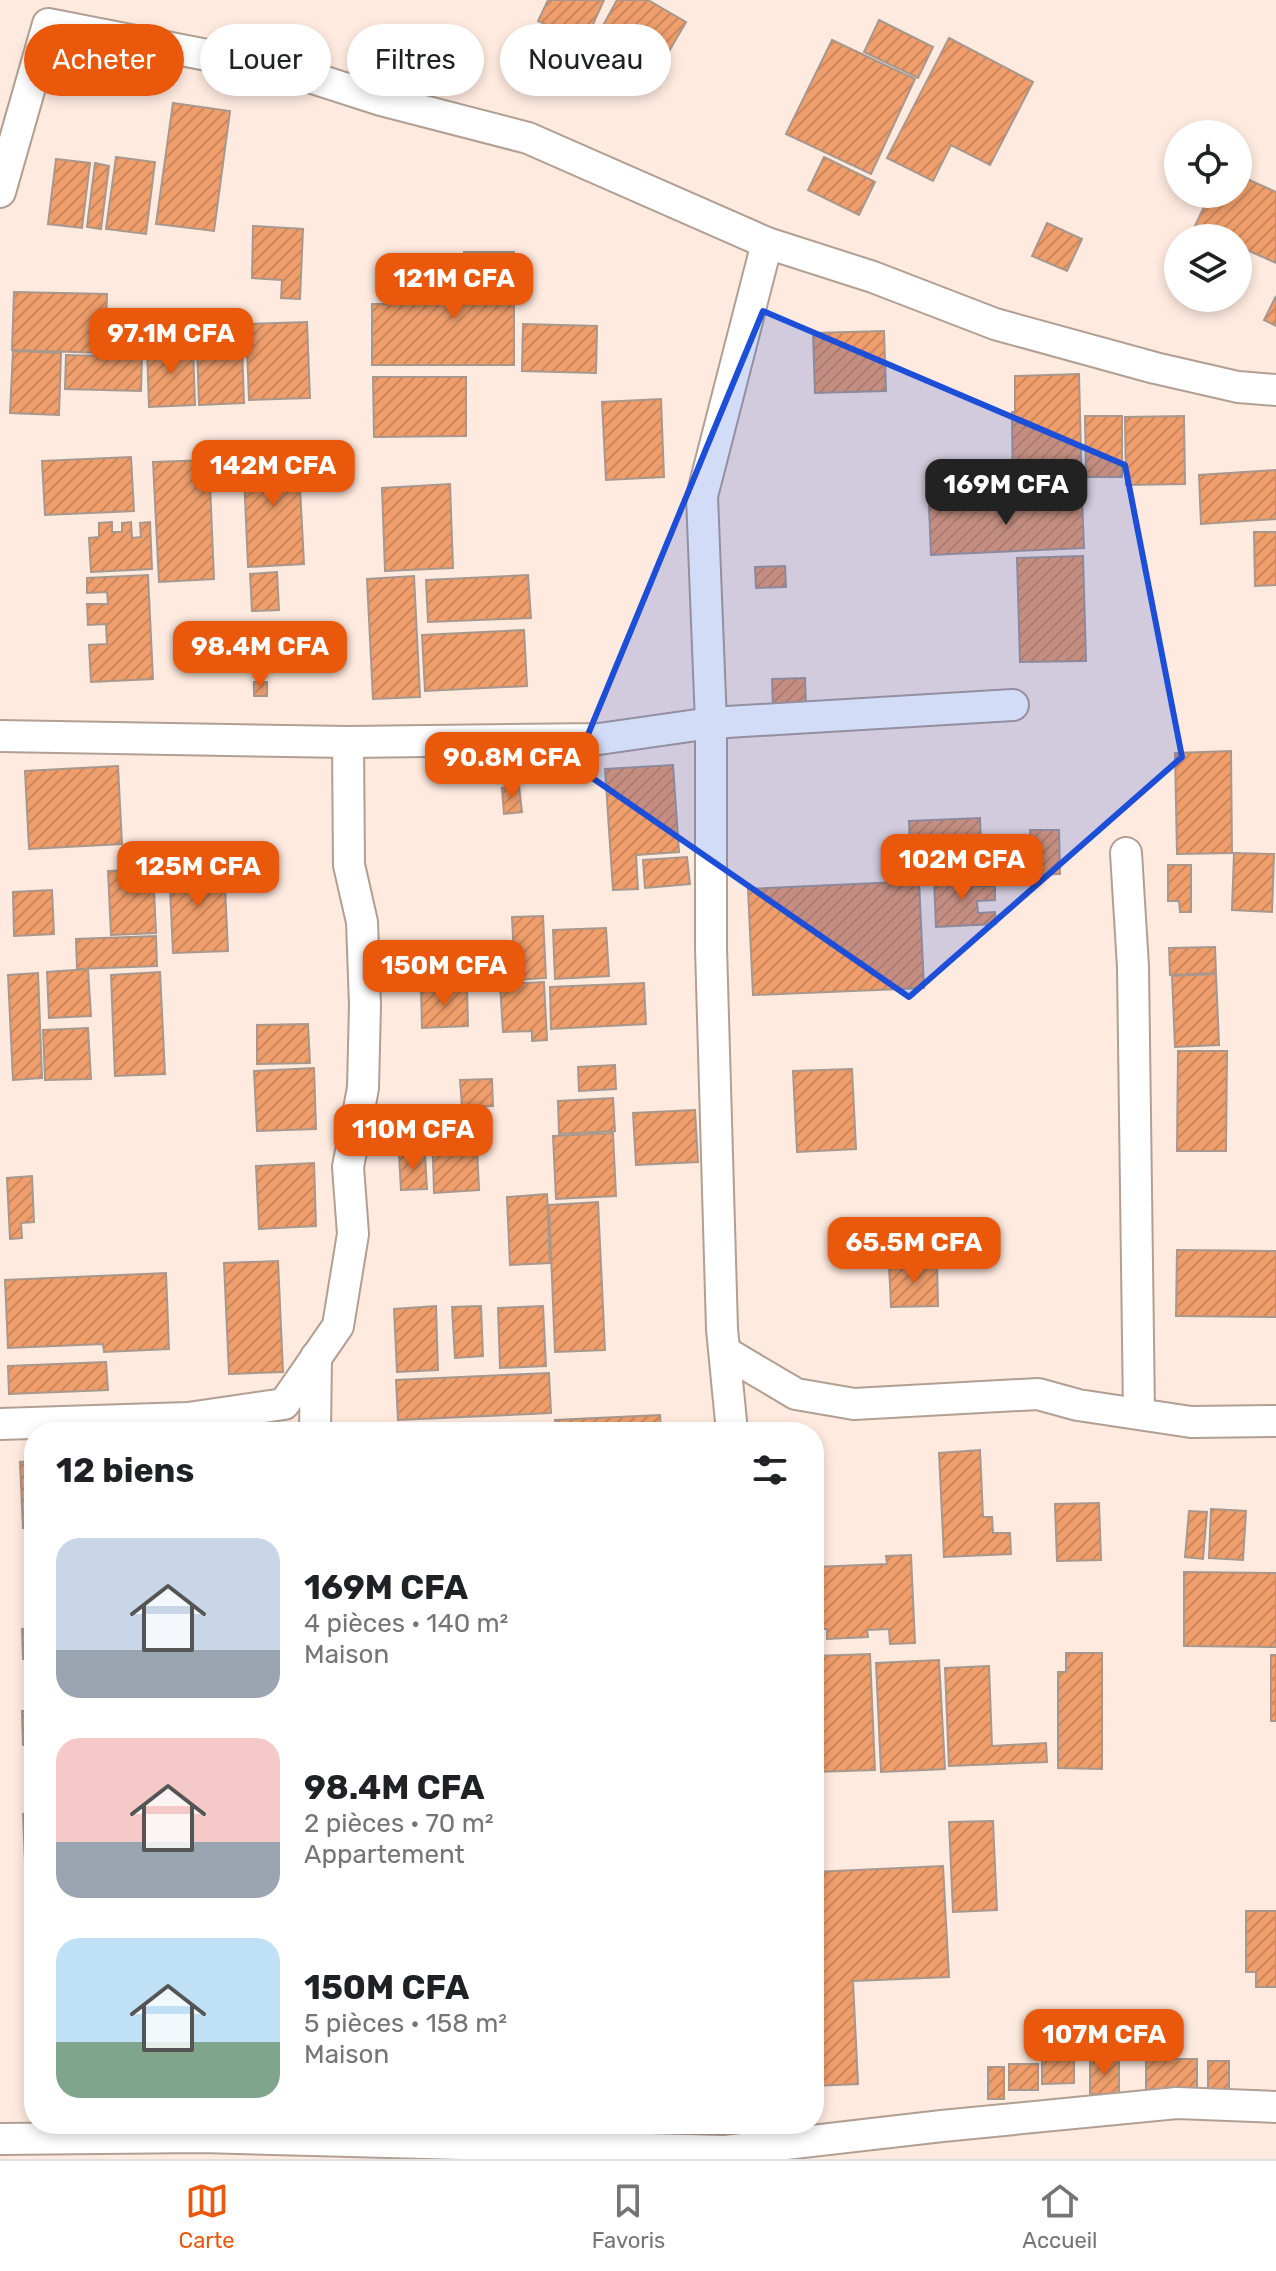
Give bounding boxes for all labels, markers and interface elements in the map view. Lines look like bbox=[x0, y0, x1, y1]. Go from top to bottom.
chip: Acheter bbox=[24, 24, 184, 96]
chip: Louer bbox=[200, 24, 331, 96]
chip: Filtres bbox=[347, 24, 484, 96]
chip: Nouveau bbox=[500, 24, 671, 96]
map controls bbox=[1164, 120, 1252, 312]
button: locate bbox=[1164, 120, 1252, 208]
button: layers bbox=[1164, 224, 1252, 312]
pin: 121M CFA bbox=[371, 253, 537, 321]
text: 121M CFA bbox=[393, 263, 515, 294]
pin: 97.1M CFA bbox=[79, 308, 263, 376]
text: 97.1M CFA bbox=[107, 318, 235, 349]
pin: 142M CFA bbox=[190, 440, 356, 508]
text: 142M CFA bbox=[210, 450, 336, 481]
pin: 169M CFA bbox=[923, 459, 1089, 527]
text: 169M CFA bbox=[943, 469, 1069, 500]
pin: 98.4M CFA bbox=[168, 621, 352, 689]
text: 98.4M CFA bbox=[191, 631, 329, 662]
pin: 90.8M CFA bbox=[420, 732, 604, 800]
text: 90.8M CFA bbox=[443, 742, 581, 773]
pin: 102M CFA bbox=[879, 834, 1045, 902]
pin: 125M CFA bbox=[115, 841, 281, 909]
text: 102M CFA bbox=[899, 844, 1025, 875]
text: 125M CFA bbox=[135, 851, 261, 882]
pin: 150M CFA bbox=[361, 940, 527, 1008]
text: 150M CFA bbox=[381, 950, 507, 981]
pin: 110M CFA bbox=[330, 1104, 496, 1172]
text: 110M CFA bbox=[352, 1114, 474, 1145]
pin: 65.5M CFA bbox=[822, 1217, 1006, 1285]
text: 65.5M CFA bbox=[846, 1227, 982, 1258]
icon: filters bbox=[748, 1448, 792, 1492]
text: 12 biens bbox=[56, 1450, 194, 1491]
text: 169M CFA bbox=[304, 1567, 468, 1608]
icon: home bbox=[120, 1570, 216, 1666]
text: 4 pièces · 140 m² bbox=[304, 1608, 509, 1639]
text: Maison bbox=[304, 1639, 389, 1670]
text: 98.4M CFA bbox=[304, 1767, 485, 1808]
icon: home bbox=[120, 1770, 216, 1866]
text: 2 pièces · 70 m² bbox=[304, 1808, 494, 1839]
text: Appartement bbox=[304, 1839, 465, 1870]
text: 150M CFA bbox=[304, 1967, 469, 2008]
icon: home bbox=[120, 1970, 216, 2066]
text: 5 pièces · 158 m² bbox=[304, 2008, 507, 2039]
pin: 107M CFA bbox=[1021, 2009, 1187, 2077]
text: 107M CFA bbox=[1042, 2019, 1166, 2050]
text: Maison bbox=[304, 2039, 389, 2070]
tab: Carte bbox=[179, 2179, 235, 2254]
tab: Favoris bbox=[592, 2179, 665, 2254]
tab: Accueil bbox=[1022, 2179, 1097, 2254]

